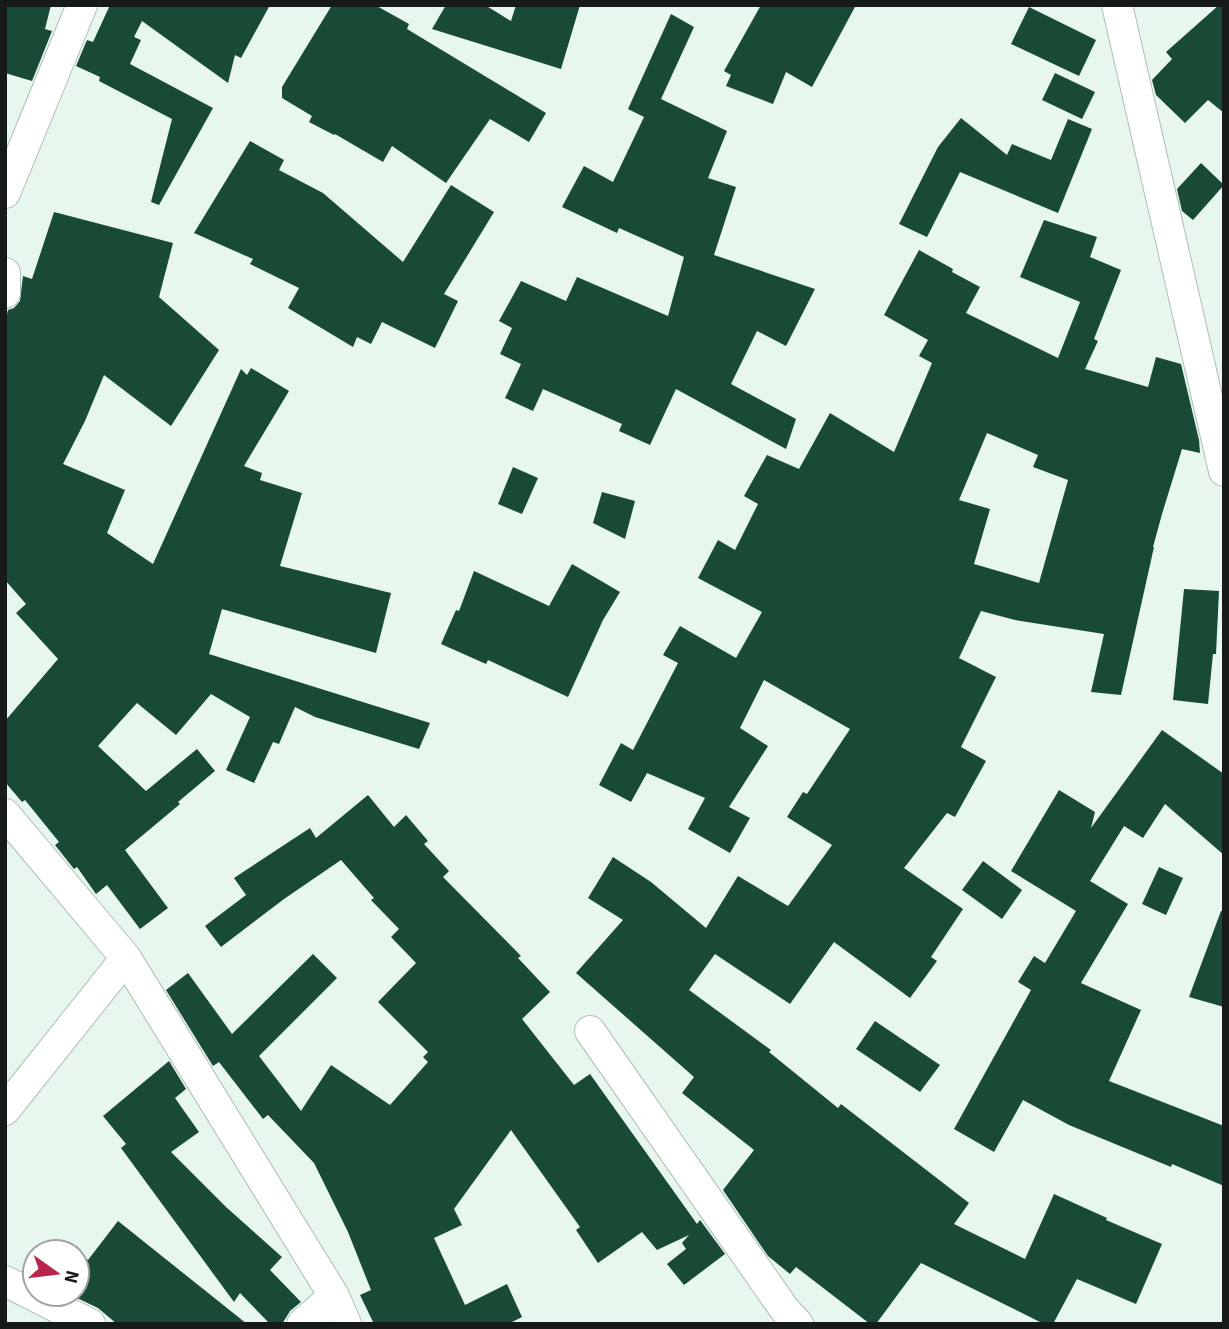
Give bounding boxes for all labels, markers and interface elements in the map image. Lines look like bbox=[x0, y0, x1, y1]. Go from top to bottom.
north arrow bbox=[21, 1238, 91, 1308]
text: N bbox=[56, 1267, 86, 1286]

